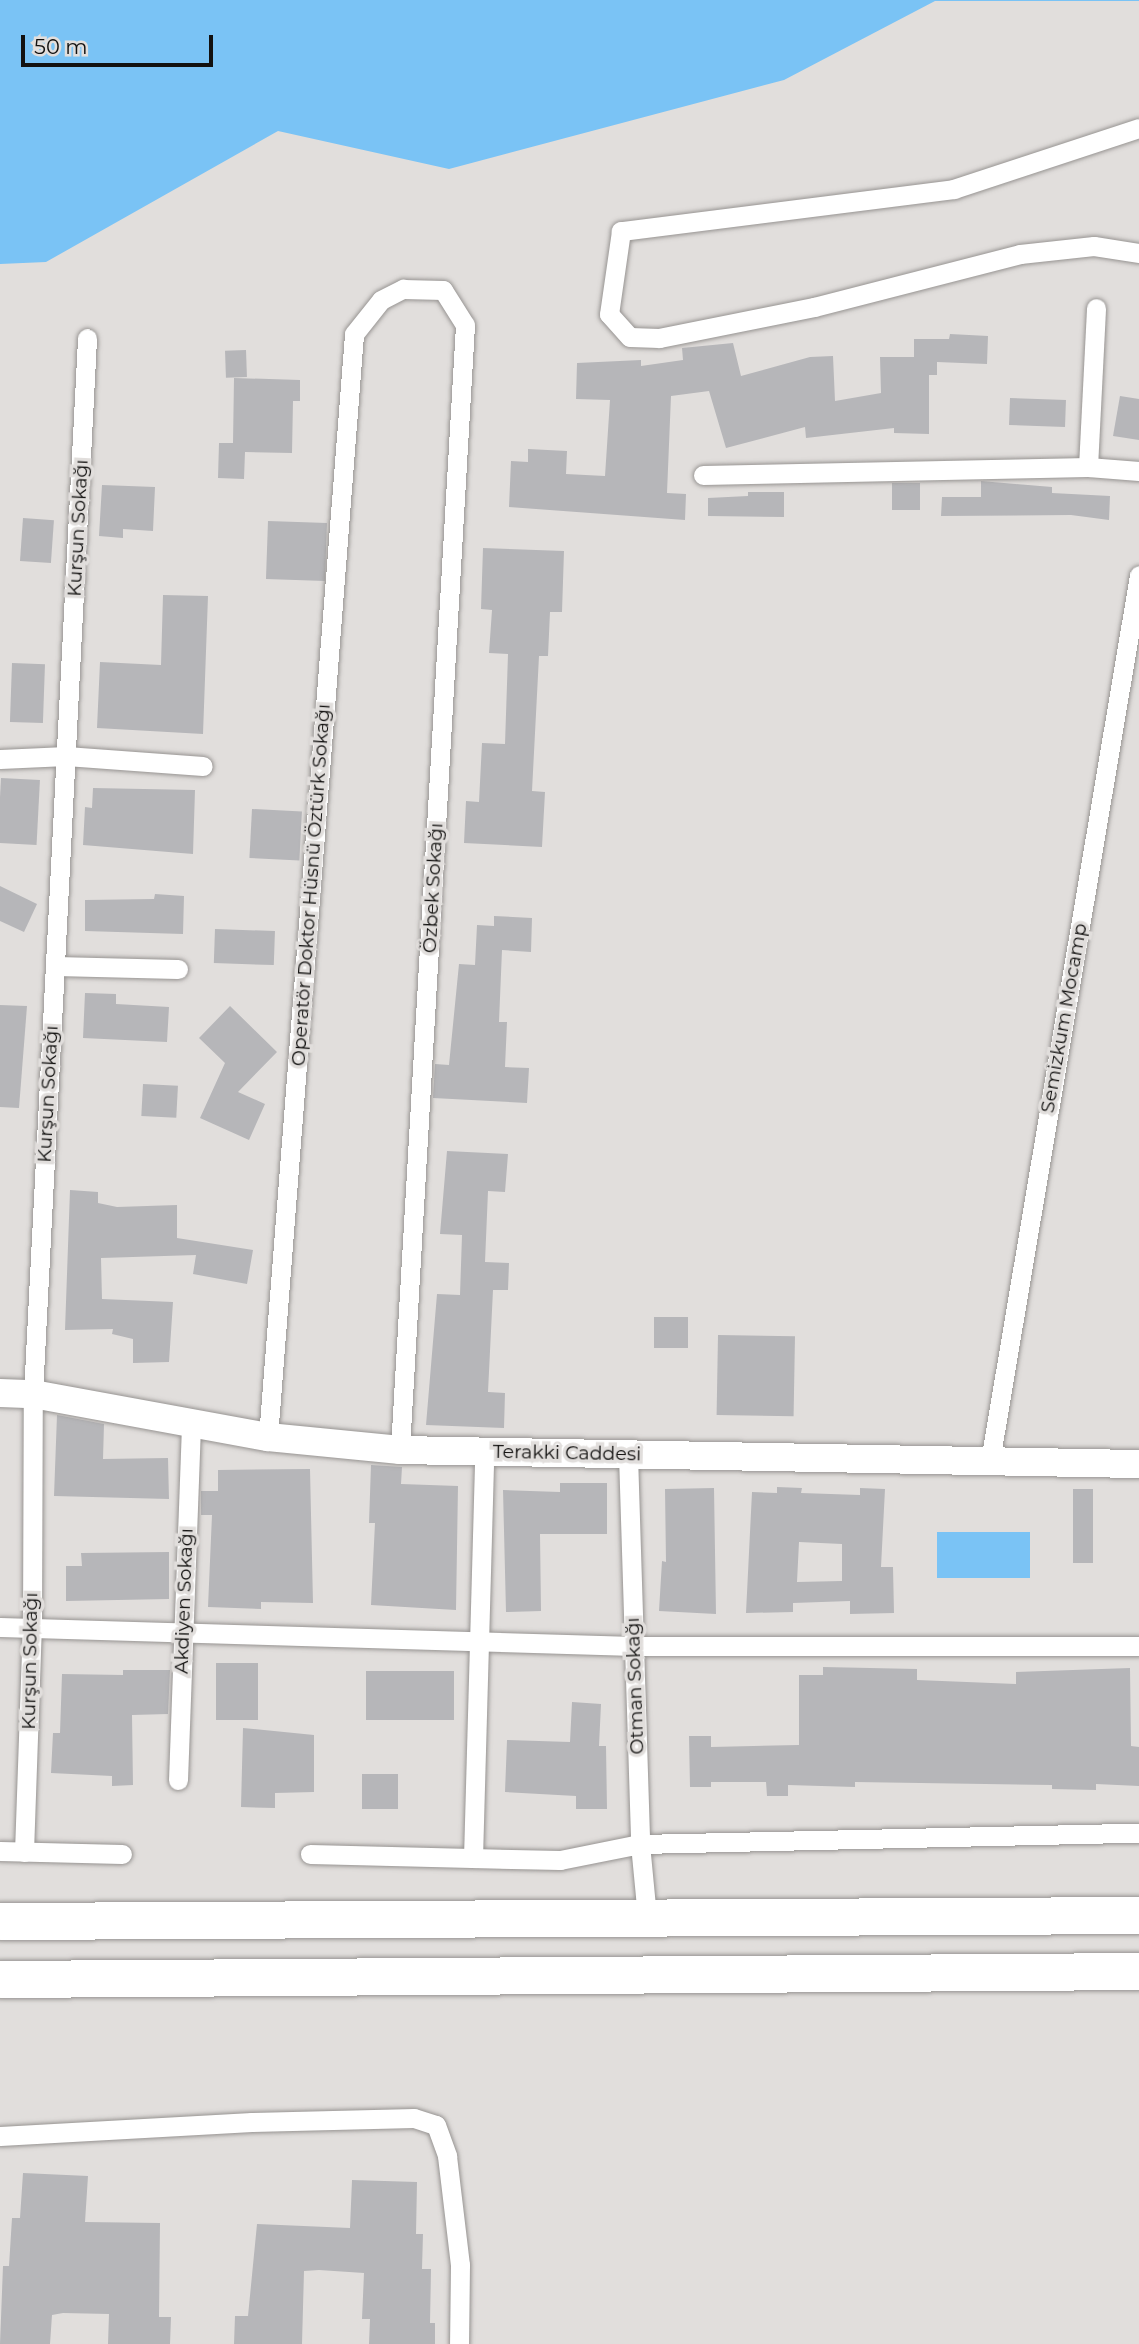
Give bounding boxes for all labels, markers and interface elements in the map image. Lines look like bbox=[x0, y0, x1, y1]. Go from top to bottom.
scale bar bbox=[24, 21, 217, 65]
text: 50 m bbox=[34, 34, 88, 59]
street label: Kurşun Sokağı bbox=[63, 459, 93, 597]
street label: Operatör Doktor Hüsnü Öztürk Sokağı bbox=[287, 703, 335, 1067]
street label: Özbek Sokağı bbox=[418, 822, 448, 954]
street label: Semizkum Mocamp bbox=[1036, 921, 1092, 1115]
street label: Kurşun Sokağı bbox=[33, 1025, 63, 1163]
street label: Terakki Caddesi bbox=[493, 1440, 641, 1466]
street label: Akdiyen Sokağı bbox=[170, 1528, 198, 1674]
street label: Kurşun Sokağı bbox=[17, 1592, 43, 1730]
street label: Otman Sokağı bbox=[621, 1617, 649, 1755]

